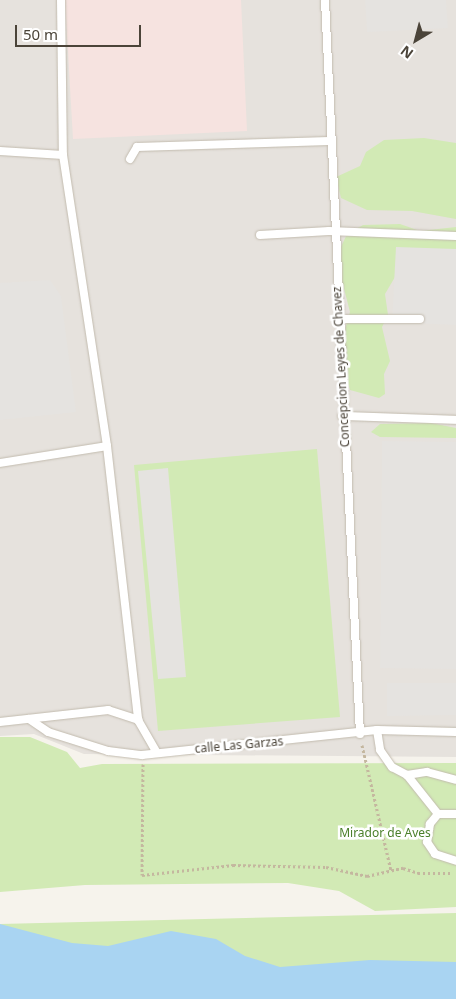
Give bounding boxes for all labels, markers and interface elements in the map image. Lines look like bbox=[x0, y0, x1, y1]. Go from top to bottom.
scale bar bbox=[18, 15, 144, 47]
north arrow bbox=[391, 15, 441, 65]
text: 50 m bbox=[23, 24, 58, 44]
text: N bbox=[396, 41, 417, 63]
street label: Concepcion Leyes de Chavez bbox=[330, 286, 352, 448]
street label: calle Las Garzas bbox=[194, 734, 284, 756]
park label: Mirador de Aves bbox=[339, 826, 431, 840]

